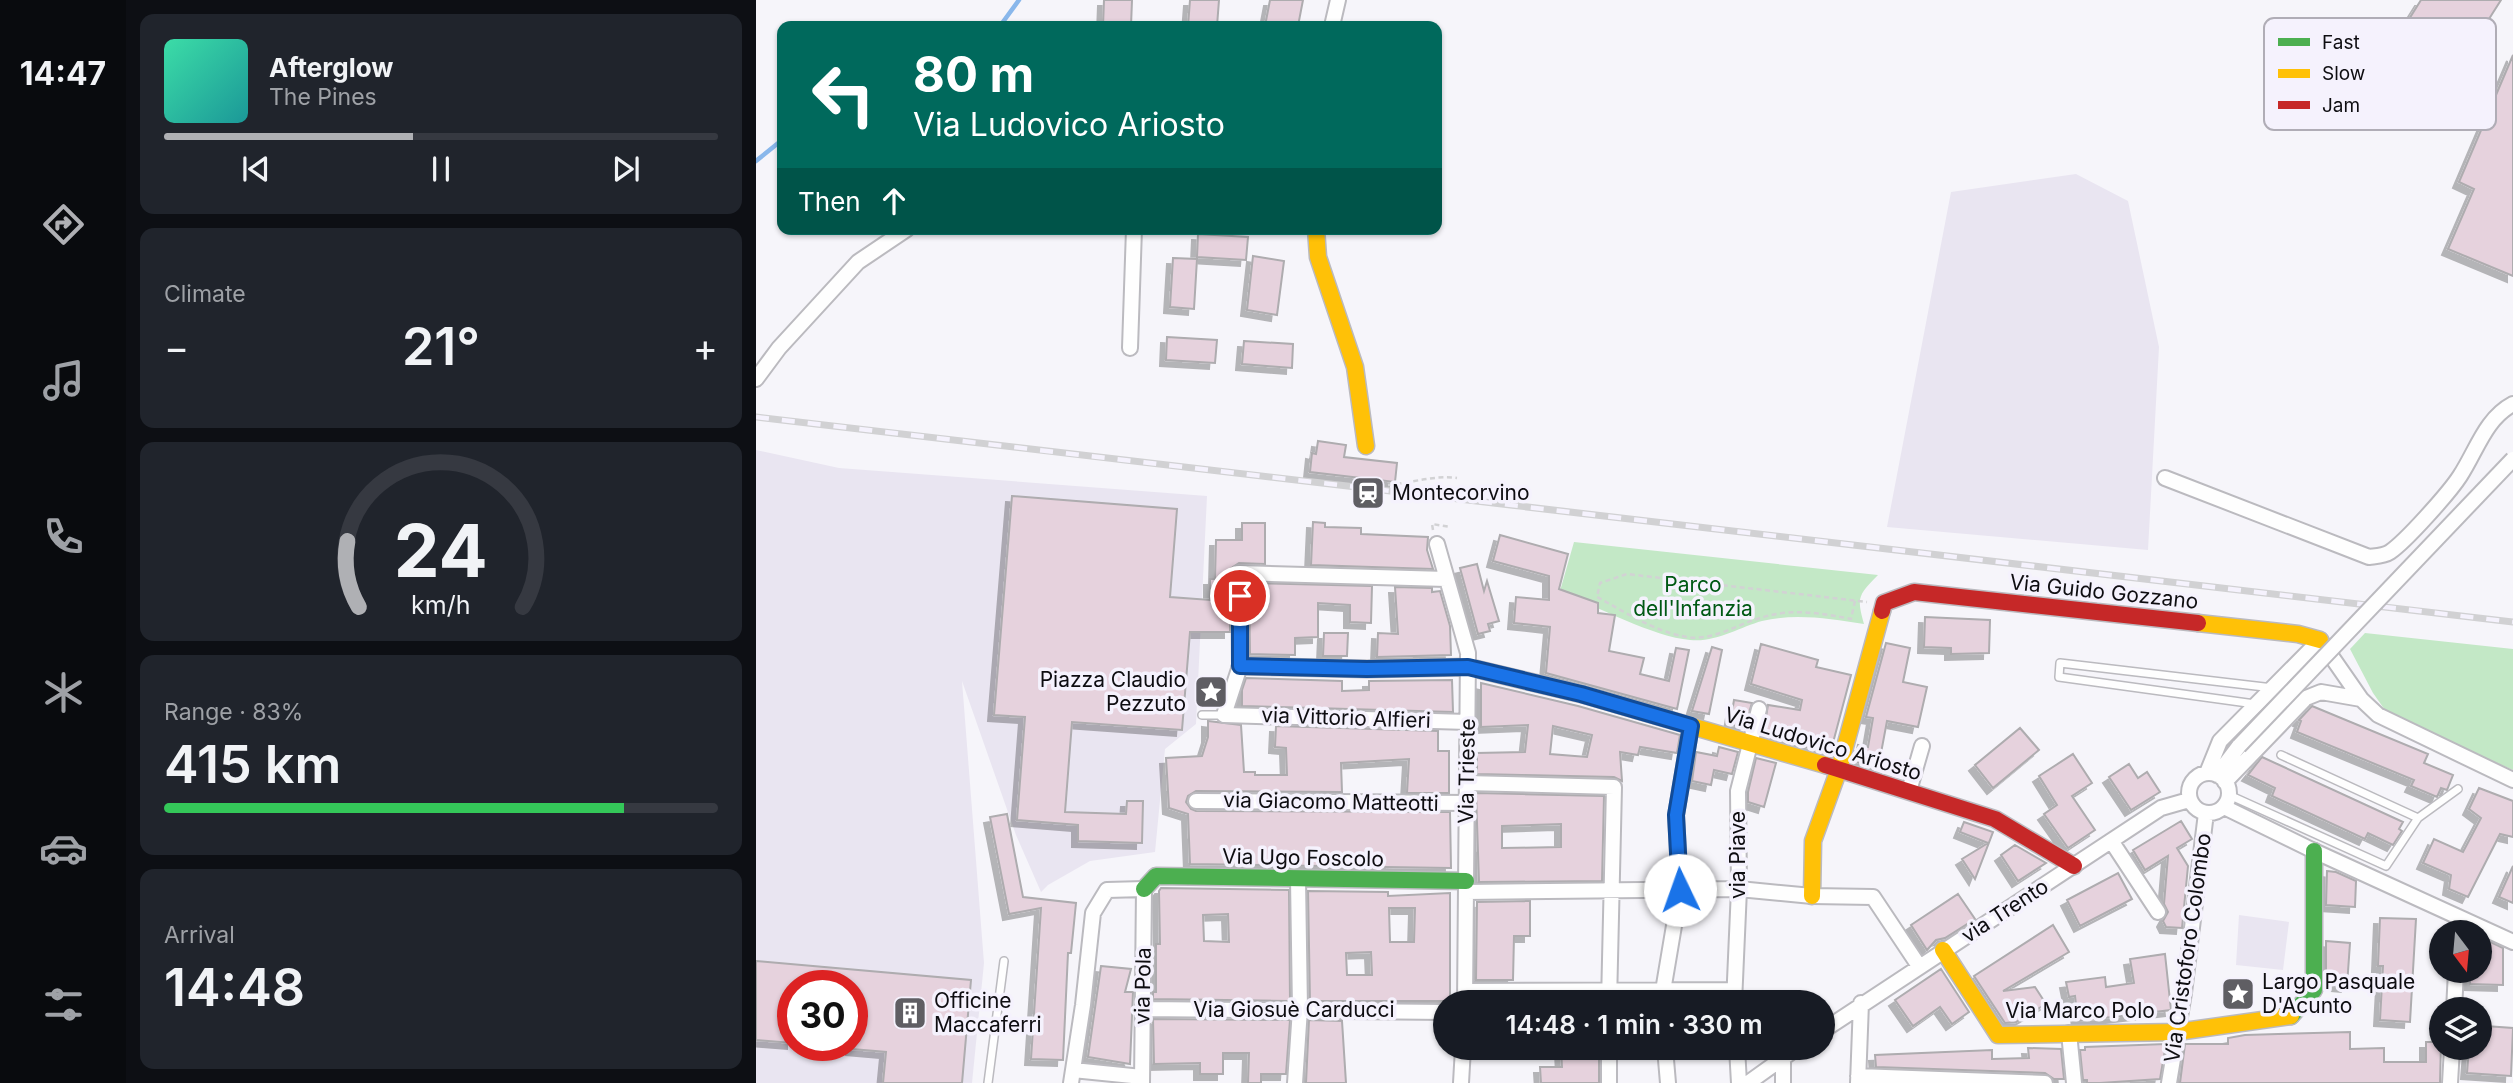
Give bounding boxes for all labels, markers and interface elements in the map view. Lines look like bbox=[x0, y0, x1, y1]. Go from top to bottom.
legend bbox=[2264, 18, 2496, 130]
text: Fast bbox=[2322, 31, 2360, 54]
text: 80 m bbox=[913, 45, 1034, 104]
icon: left bbox=[798, 49, 889, 140]
text: Afterglow bbox=[269, 52, 393, 83]
text: 14:47 bbox=[20, 54, 106, 93]
text: Slow bbox=[2322, 62, 2365, 85]
text: The Pines bbox=[269, 83, 377, 111]
text: Jam bbox=[2322, 94, 2360, 117]
text: Via Ludovico Ariosto bbox=[913, 105, 1225, 144]
icon: previous bbox=[237, 150, 275, 188]
icon: pause bbox=[422, 150, 460, 188]
icon: next bbox=[607, 150, 645, 188]
icon: ahead bbox=[875, 182, 913, 220]
text: Then bbox=[798, 186, 861, 217]
icon: directions bbox=[39, 200, 88, 249]
text: Climate bbox=[164, 280, 246, 308]
text: 21° bbox=[402, 315, 480, 378]
text: − bbox=[164, 324, 189, 370]
text: + bbox=[693, 324, 718, 370]
icon: music bbox=[39, 356, 88, 405]
station icon: Montecorvino bbox=[1349, 474, 1387, 512]
place label: Montecorvino bbox=[1392, 480, 1530, 505]
text: 24 bbox=[394, 507, 488, 596]
icon: phone bbox=[39, 512, 88, 561]
pin bbox=[1210, 566, 1270, 626]
street label: Via Guido Gozzano bbox=[2008, 569, 2200, 614]
park label: Parco dell'Infanzia bbox=[1633, 572, 1753, 621]
icon: arrive bbox=[1221, 577, 1259, 615]
text: km/h bbox=[411, 590, 471, 620]
place label: Piazza Claudio Pezzuto bbox=[1040, 667, 1186, 716]
icon: climate bbox=[39, 668, 88, 717]
place icon: Piazza Claudio Pezzuto bbox=[1192, 673, 1230, 711]
text: Range · 83% bbox=[164, 698, 303, 726]
street label: via Vittorio Alfieri bbox=[1261, 702, 1431, 733]
street label: Via Ludovico Ariosto bbox=[1722, 702, 1925, 785]
street label: Via Trieste bbox=[1453, 718, 1480, 824]
text: 415 km bbox=[164, 733, 341, 796]
street label: via Giacomo Matteotti bbox=[1223, 787, 1439, 816]
street label: via Piave bbox=[1725, 811, 1750, 899]
icon: car bbox=[39, 824, 88, 873]
street label: Via Cristoforo Colombo bbox=[2159, 832, 2216, 1064]
street label: Via Ugo Foscolo bbox=[1222, 844, 1384, 871]
position arrow bbox=[1643, 853, 1717, 927]
street label: via Trento bbox=[1957, 873, 2053, 948]
north arrow bbox=[2429, 920, 2492, 984]
map controls bbox=[2429, 920, 2492, 1060]
text: Arrival bbox=[164, 921, 235, 949]
street label: via Pola bbox=[1129, 947, 1156, 1025]
text: 14:48 bbox=[164, 956, 305, 1019]
place label: Largo Pasquale D'Acunto bbox=[2262, 969, 2415, 1018]
speed limit sign: 30 bbox=[777, 970, 868, 1061]
place icon: Largo Pasquale D'Acunto bbox=[2219, 975, 2257, 1013]
icon: filters bbox=[39, 980, 88, 1029]
place label: Officine Maccaferri bbox=[934, 988, 1042, 1037]
building icon: Officine Maccaferri bbox=[891, 994, 929, 1032]
street label: Via Giosuè Carducci bbox=[1193, 997, 1395, 1022]
button: layers bbox=[2429, 997, 2492, 1060]
street label: Via Marco Polo bbox=[2005, 998, 2155, 1023]
text: 14:48 · 1 min · 330 m bbox=[1505, 1009, 1763, 1040]

